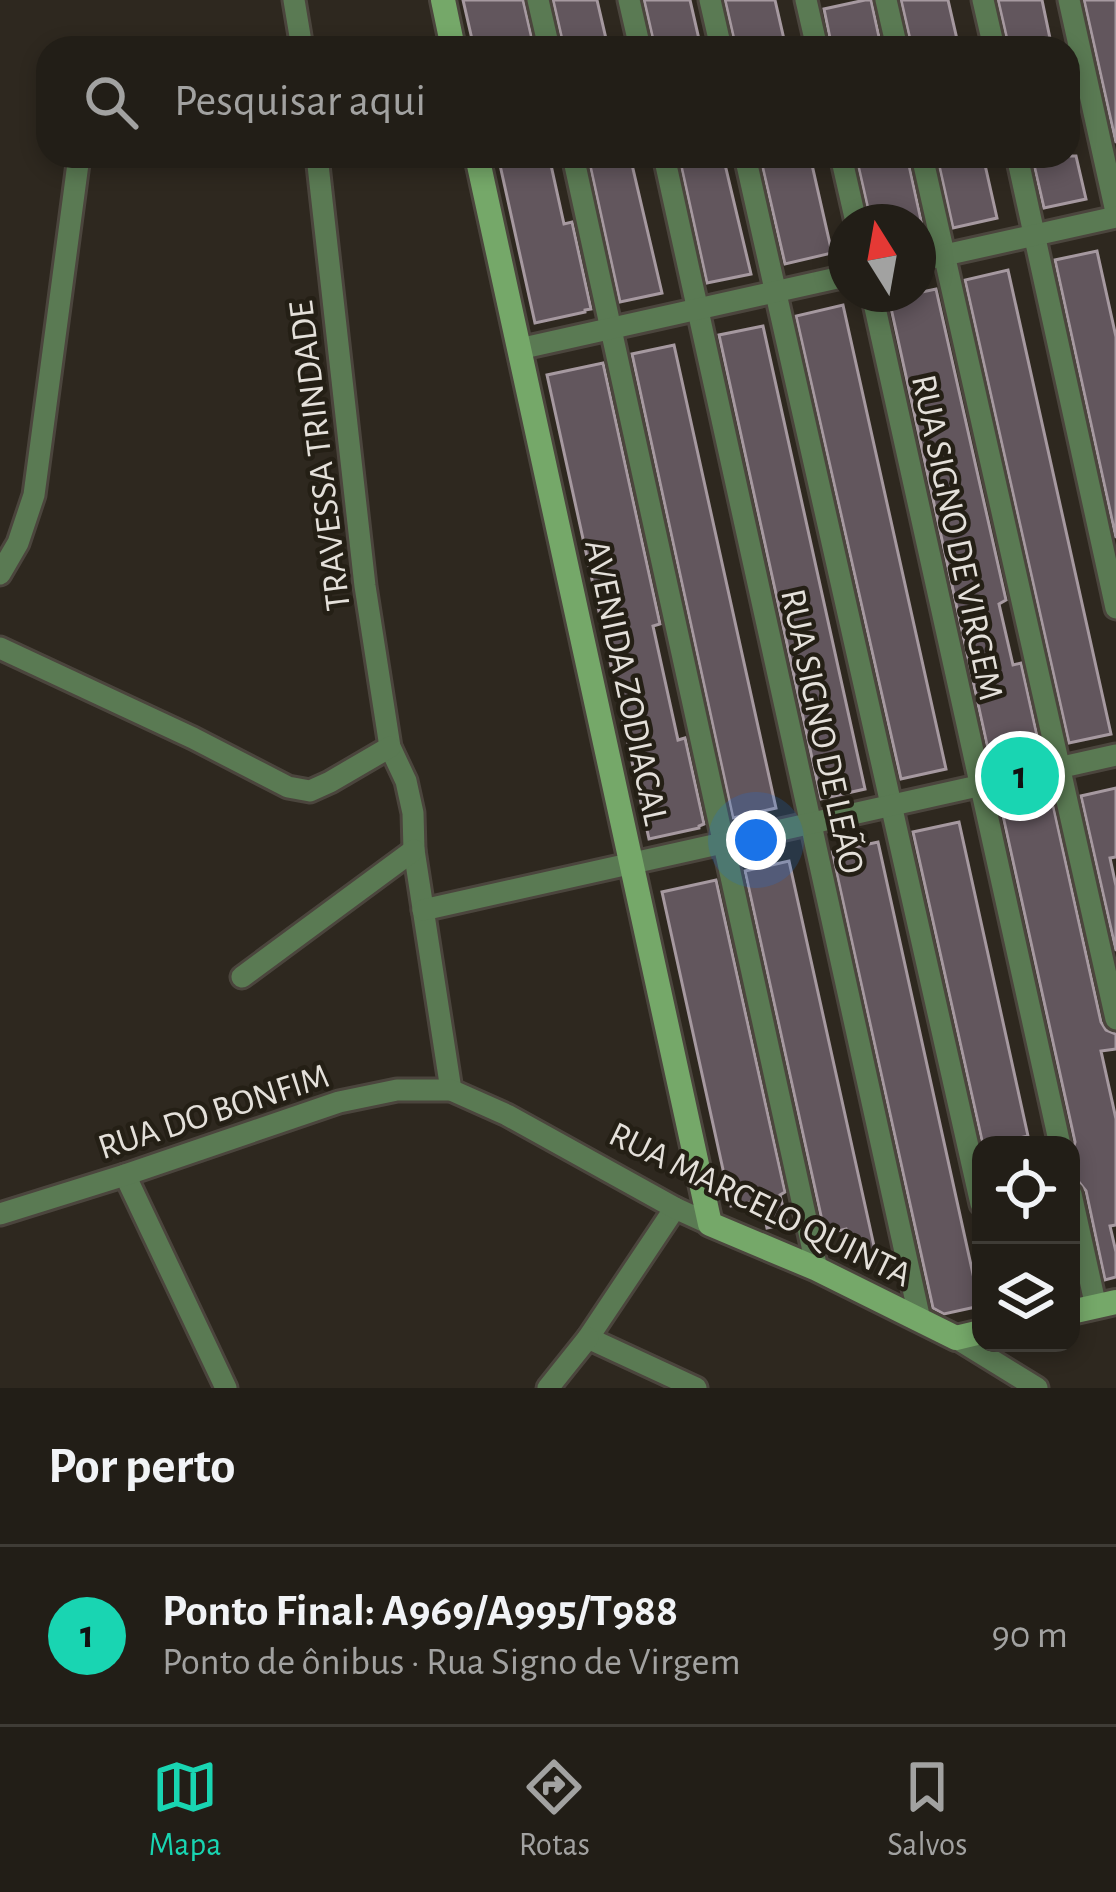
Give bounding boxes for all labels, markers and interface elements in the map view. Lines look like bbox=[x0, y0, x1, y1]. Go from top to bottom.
search box bbox=[36, 36, 1080, 168]
icon: search bbox=[78, 69, 144, 135]
text: Pesquisar aqui bbox=[174, 79, 426, 124]
north arrow bbox=[828, 204, 936, 312]
street label: TRAVESSA TRINDADE bbox=[283, 299, 357, 613]
street label: RUA SIGNO DE VIRGEM bbox=[905, 371, 1009, 703]
street label: AVENIDA ZODIACAL bbox=[578, 536, 674, 828]
street label: RUA SIGNO DE LEÃO bbox=[774, 585, 873, 877]
pin: 1 bbox=[981, 731, 1059, 821]
your location bbox=[726, 810, 786, 870]
street label: RUA DO BONFIM bbox=[94, 1058, 334, 1166]
street label: RUA MARCELO QUINTA bbox=[603, 1116, 917, 1294]
map controls bbox=[972, 1136, 1080, 1352]
button: locate bbox=[972, 1136, 1080, 1244]
button: layers bbox=[972, 1244, 1080, 1352]
text: Por perto bbox=[48, 1441, 235, 1492]
text: Ponto Final: A969/A995/T988 bbox=[162, 1589, 678, 1634]
text: 1 bbox=[80, 1616, 94, 1655]
text: 90 m bbox=[991, 1616, 1068, 1655]
text: Ponto de ônibus · Rua Signo de Virgem bbox=[162, 1643, 741, 1682]
tab: Mapa bbox=[149, 1754, 222, 1866]
tab: Rotas bbox=[519, 1754, 590, 1866]
tab: Salvos bbox=[887, 1754, 967, 1866]

